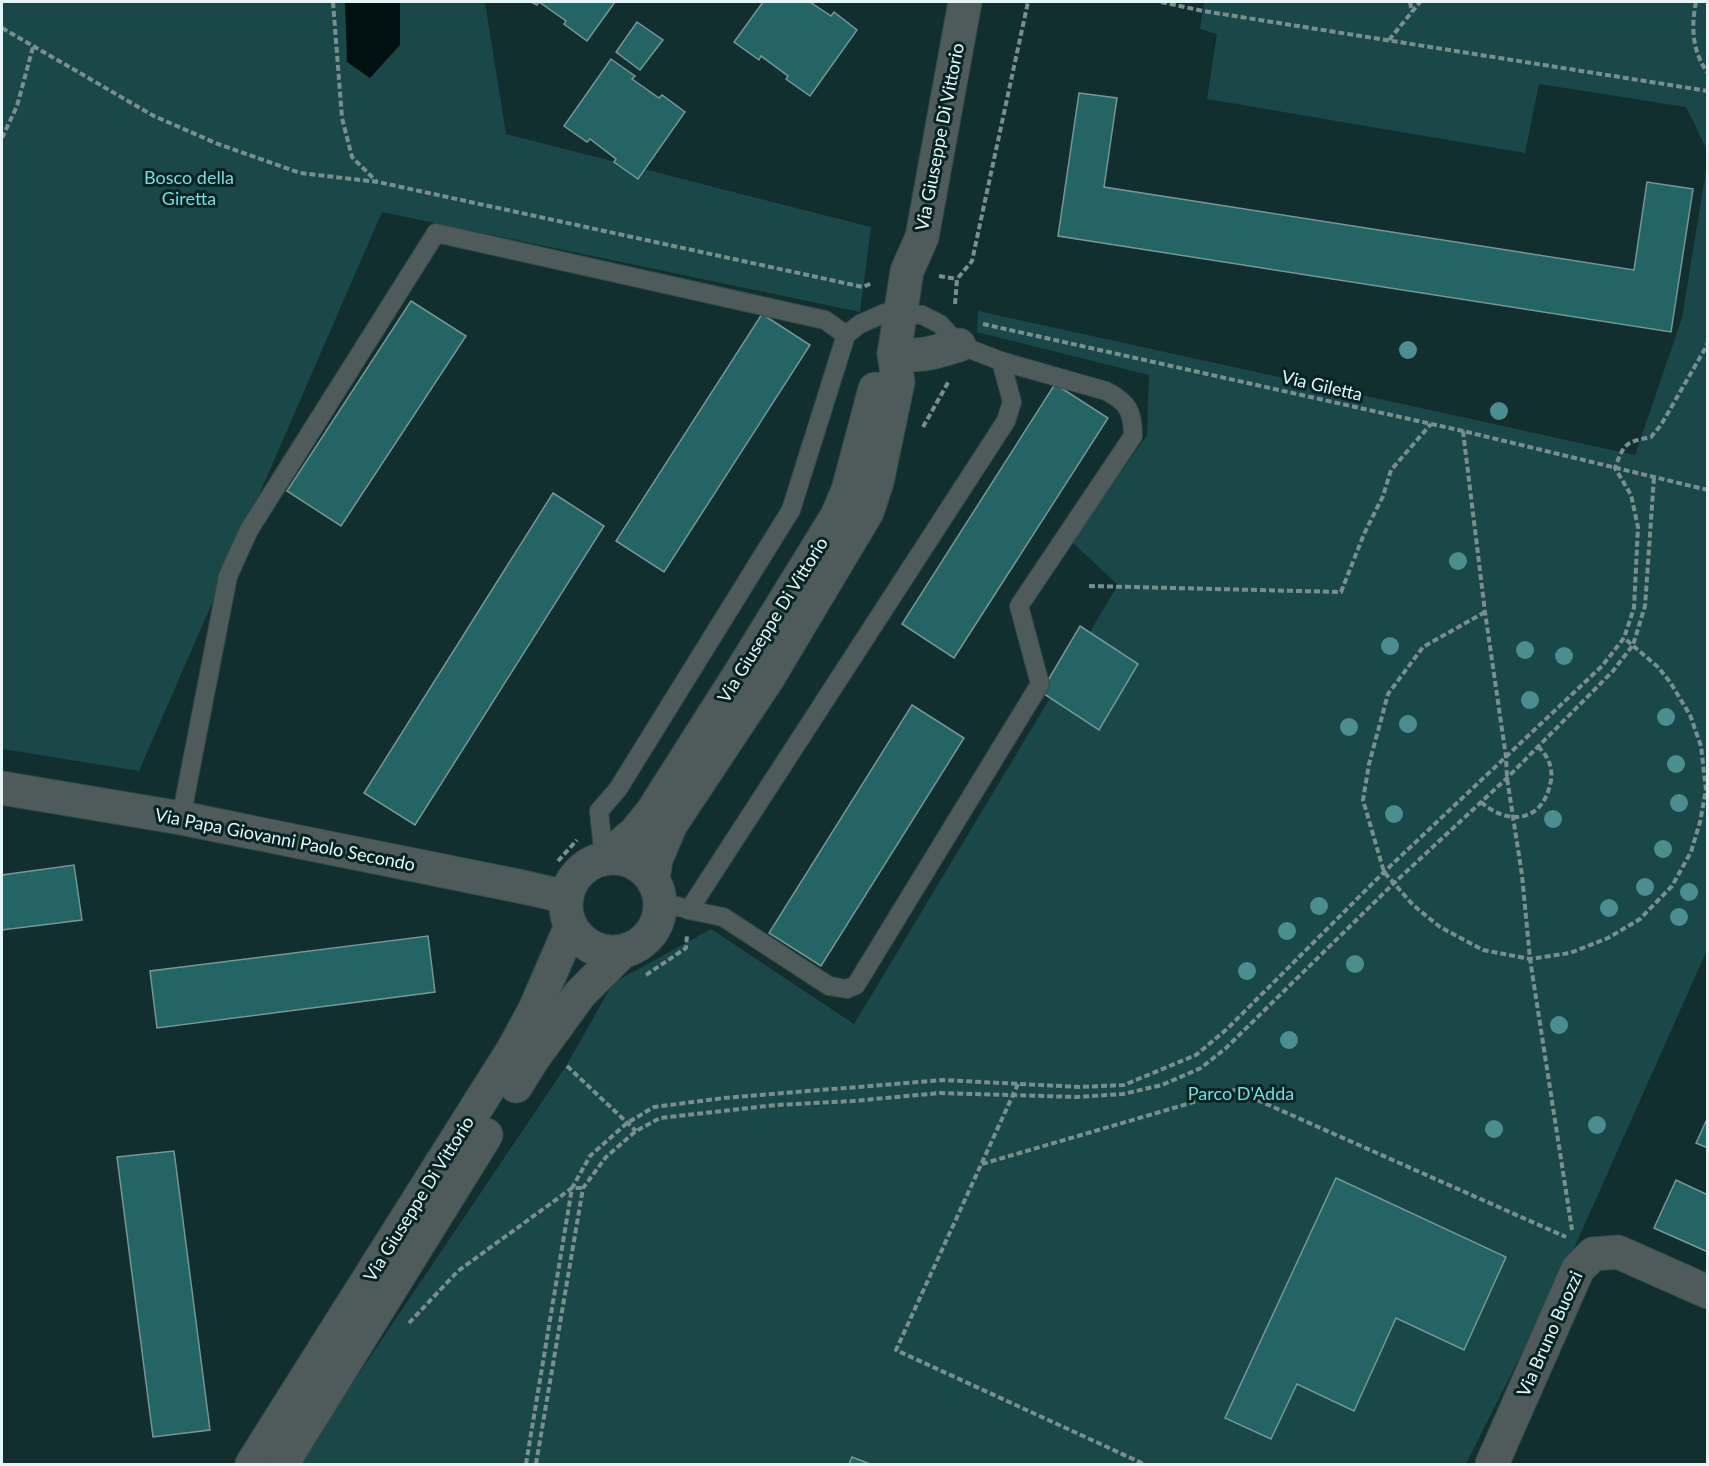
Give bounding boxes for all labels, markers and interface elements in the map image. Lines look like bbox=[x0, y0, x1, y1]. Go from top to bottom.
street label: Via Giuseppe Di Vittorio bbox=[910, 41, 968, 233]
park label: Bosco della Giretta bbox=[144, 166, 234, 209]
street label: Via Giletta bbox=[1280, 365, 1365, 405]
street label: Via Giuseppe Di Vittorio bbox=[712, 533, 832, 706]
street label: Via Papa Giovanni Paolo Secondo bbox=[153, 803, 417, 875]
park label: Parco D'Adda bbox=[1188, 1082, 1294, 1104]
street label: Via Giuseppe Di Vittorio bbox=[358, 1112, 478, 1285]
street label: Via Bruno Buozzi bbox=[1512, 1267, 1587, 1400]

